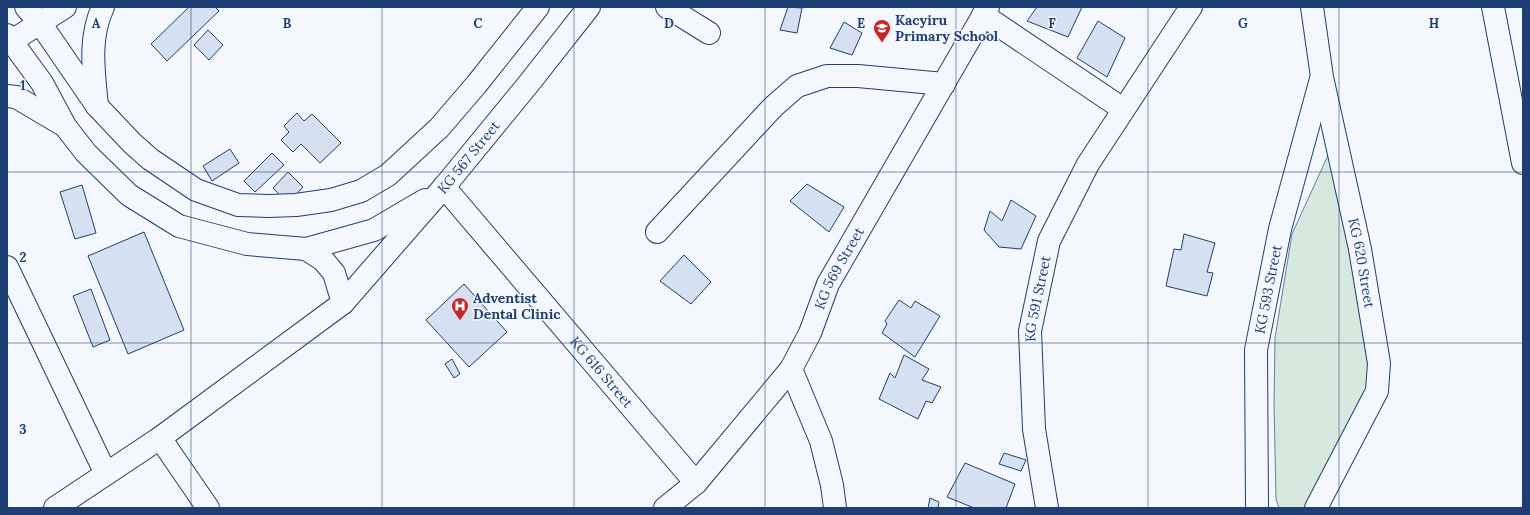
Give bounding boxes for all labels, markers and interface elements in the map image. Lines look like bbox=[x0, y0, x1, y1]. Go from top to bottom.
place label: Kacyiru Primary School bbox=[895, 11, 999, 45]
text: A bbox=[92, 15, 101, 32]
text: B bbox=[283, 15, 292, 32]
text: C bbox=[474, 15, 483, 32]
text: D bbox=[664, 15, 674, 32]
text: E bbox=[857, 15, 865, 32]
text: F bbox=[1048, 15, 1056, 32]
text: G bbox=[1238, 15, 1248, 32]
text: H bbox=[1429, 15, 1439, 32]
school or university icon: Kacyiru Primary School bbox=[872, 18, 892, 43]
text: 1 bbox=[20, 77, 26, 94]
street label: KG 567 Street bbox=[433, 117, 504, 197]
street label: KG 620 Street bbox=[1344, 216, 1379, 310]
street label: KG 569 Street bbox=[810, 223, 868, 312]
street label: KG 593 Street bbox=[1250, 243, 1286, 335]
text: 2 bbox=[20, 249, 27, 266]
street label: KG 591 Street bbox=[1021, 254, 1055, 342]
place label: Adventist Dental Clinic bbox=[473, 289, 561, 323]
hospital icon: Adventist Dental Clinic bbox=[450, 296, 470, 321]
street label: KG 616 Street bbox=[566, 333, 637, 412]
text: 3 bbox=[19, 421, 27, 438]

